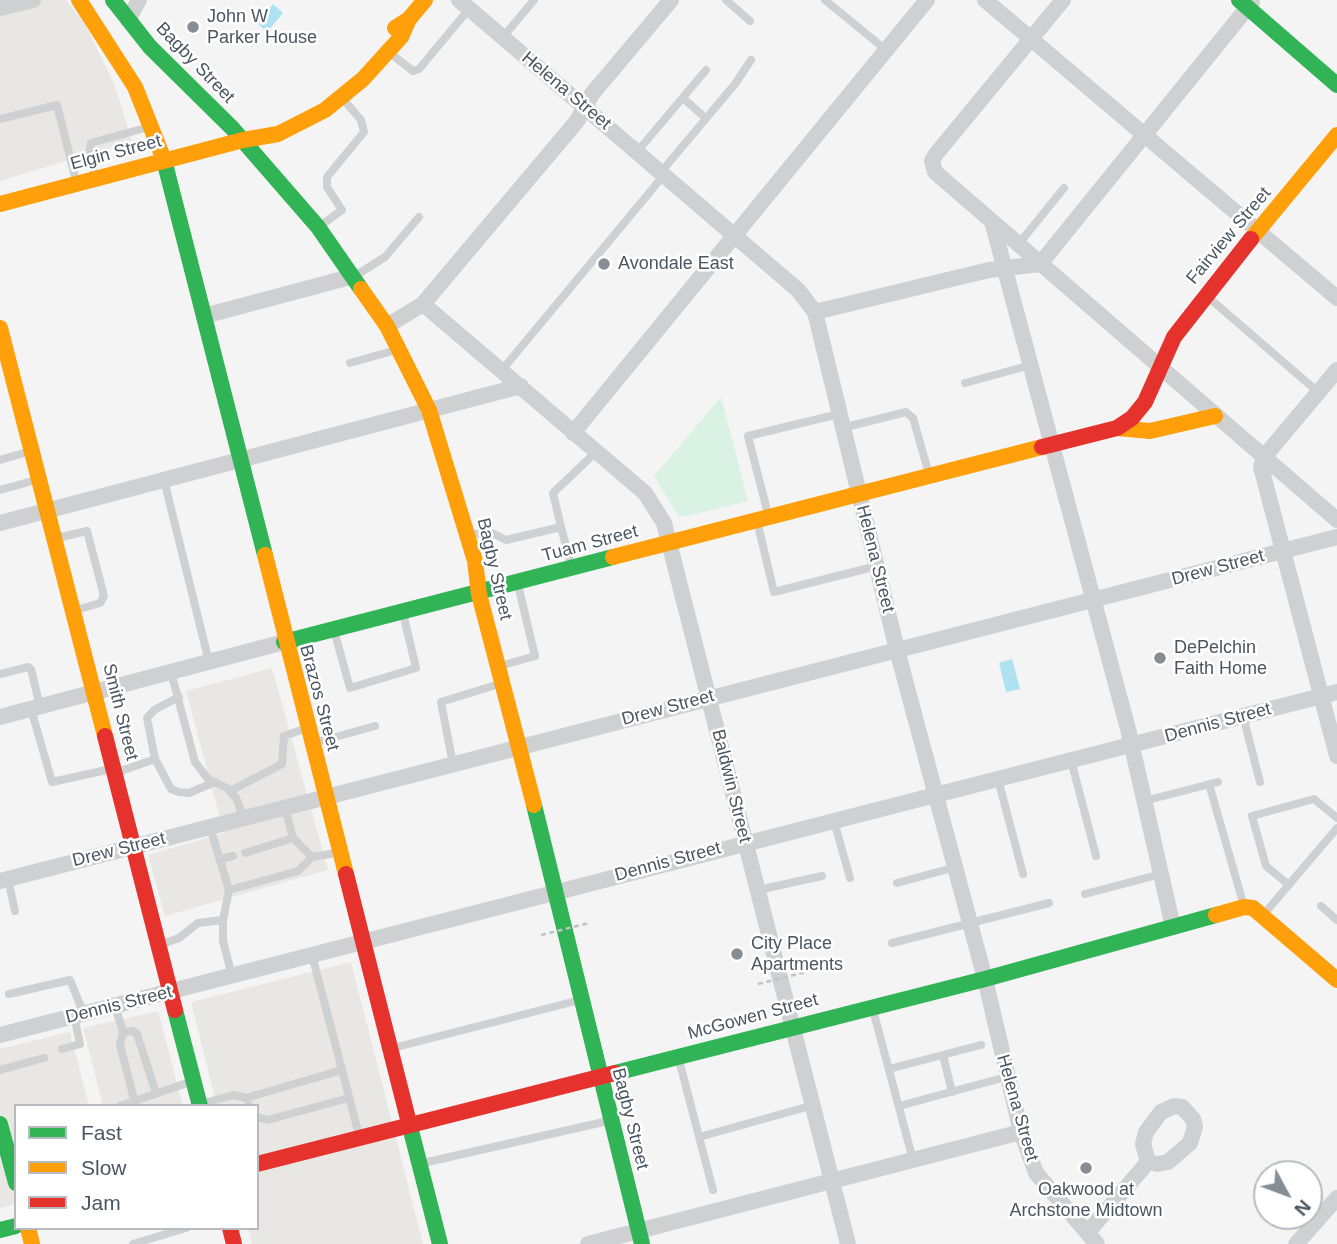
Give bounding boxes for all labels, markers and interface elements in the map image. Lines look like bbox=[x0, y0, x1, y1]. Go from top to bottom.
place label: John W Parker House bbox=[207, 6, 317, 48]
street label: Bagby Street bbox=[151, 18, 239, 108]
marker: John W Parker House bbox=[185, 19, 201, 35]
street label: Helena Street bbox=[517, 47, 615, 135]
street label: Elgin Street bbox=[68, 131, 164, 175]
street label: Fairview Street bbox=[1182, 183, 1276, 289]
place label: Avondale East bbox=[618, 253, 734, 275]
marker: Avondale East bbox=[596, 256, 612, 272]
street label: Helena Street bbox=[851, 503, 899, 615]
street label: Bagby Street bbox=[472, 516, 516, 622]
street label: Tuam Street bbox=[540, 521, 640, 567]
street label: Drew Street bbox=[1169, 545, 1267, 591]
place label: DePelchin Faith Home bbox=[1174, 637, 1267, 680]
street label: Brazos Street bbox=[294, 643, 344, 753]
marker: DePelchin Faith Home bbox=[1152, 650, 1168, 666]
street label: Smith Street bbox=[98, 661, 142, 763]
street label: Drew Street bbox=[619, 685, 717, 731]
street label: Dennis Street bbox=[1163, 698, 1273, 748]
street label: Baldwin Street bbox=[706, 727, 756, 845]
street label: Drew Street bbox=[70, 828, 168, 872]
street label: Dennis Street bbox=[613, 837, 723, 887]
place label: City Place Apartments bbox=[751, 933, 843, 976]
marker: City Place Apartments bbox=[729, 946, 745, 962]
street label: Dennis Street bbox=[63, 981, 175, 1029]
street label: McGowen Street bbox=[685, 989, 821, 1045]
street label: Helena Street bbox=[991, 1052, 1043, 1164]
street label: Bagby Street bbox=[607, 1066, 653, 1172]
legend bbox=[14, 1104, 259, 1230]
text: Fast bbox=[81, 1121, 122, 1144]
text: Slow bbox=[81, 1156, 127, 1179]
marker: Oakwood at Archstone Midtown bbox=[1078, 1160, 1094, 1176]
north arrow bbox=[1253, 1160, 1323, 1230]
place label: Oakwood at Archstone Midtown bbox=[1009, 1179, 1163, 1222]
text: Jam bbox=[81, 1191, 121, 1214]
text: N bbox=[1290, 1196, 1315, 1220]

